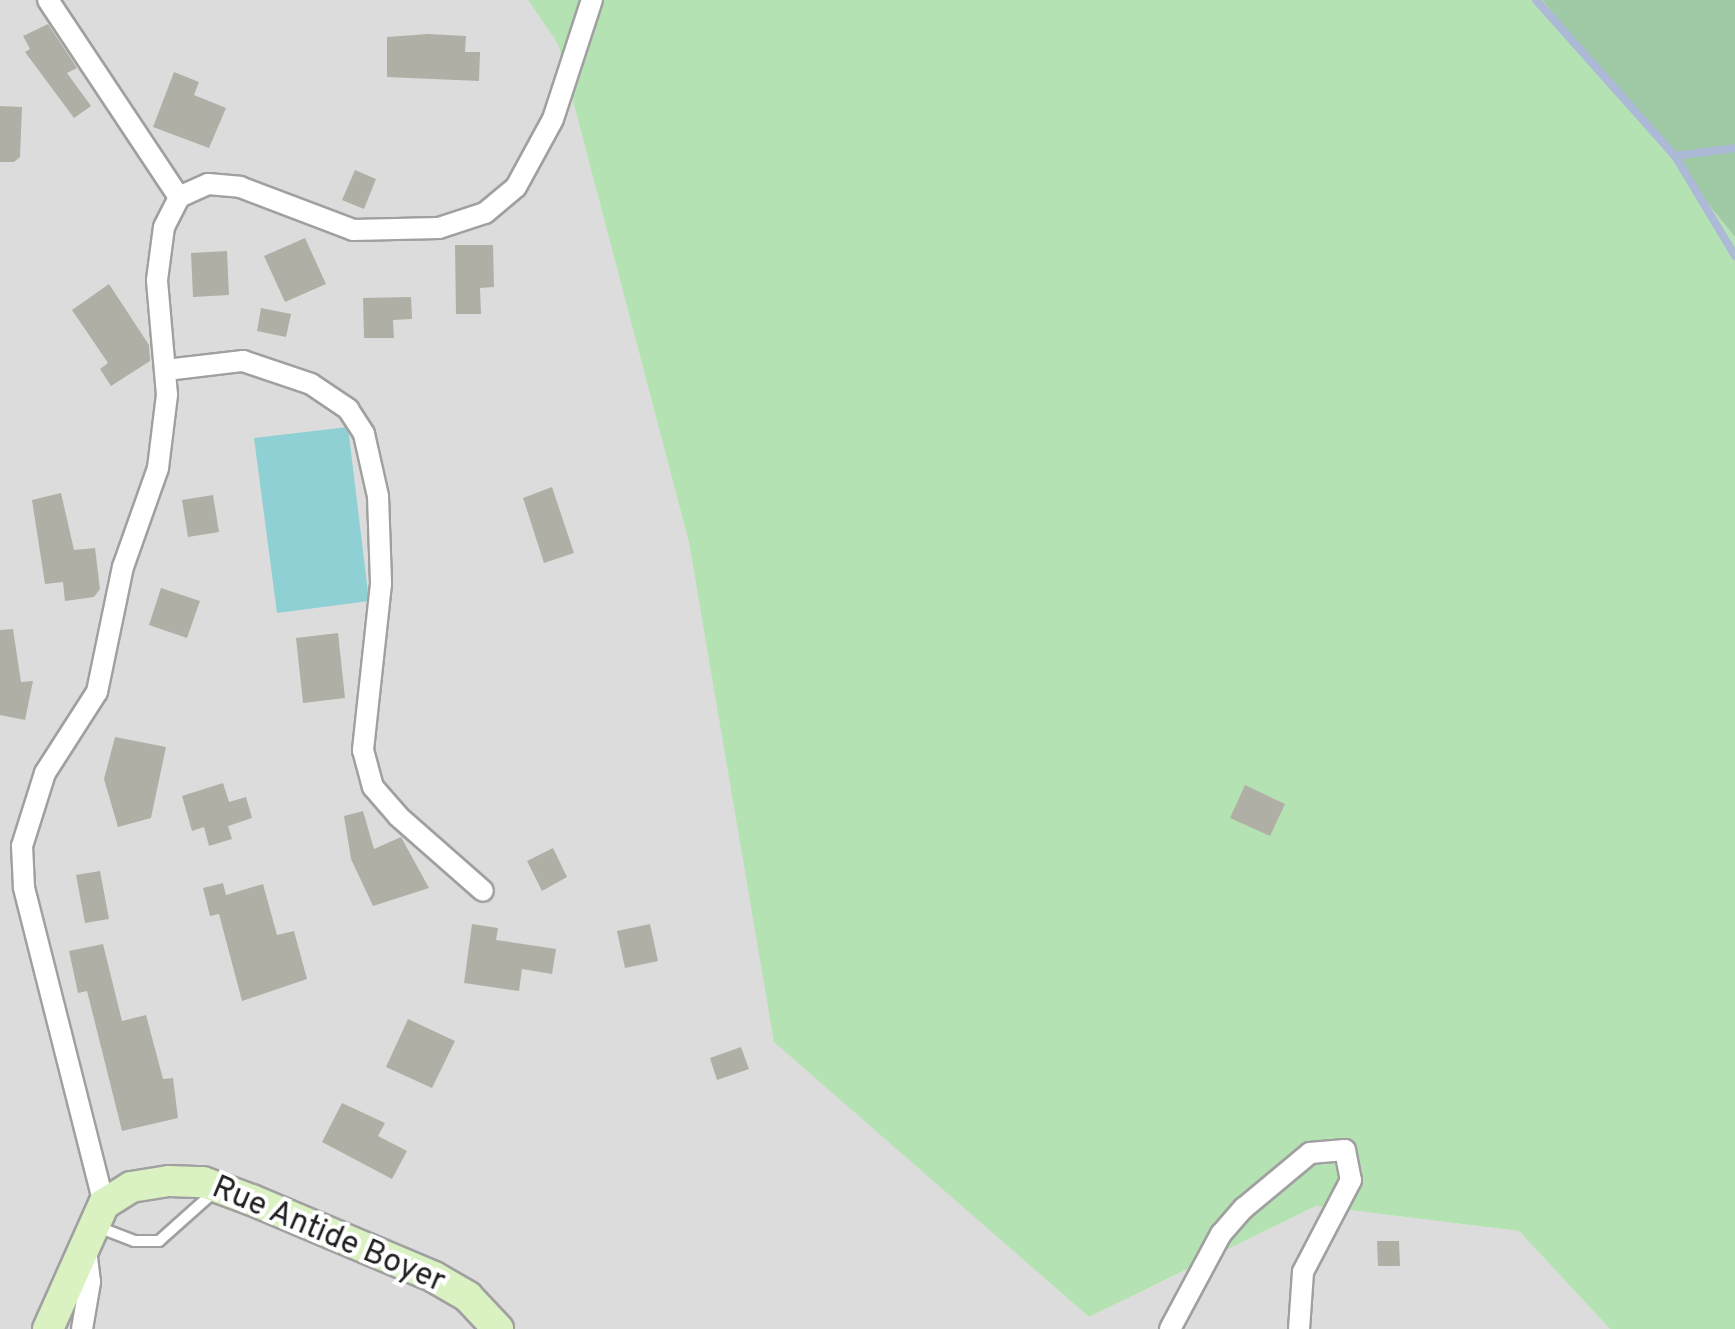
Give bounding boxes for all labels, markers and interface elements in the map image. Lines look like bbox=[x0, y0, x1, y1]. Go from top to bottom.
street label: Rue Antide Boyer bbox=[205, 1169, 451, 1303]

